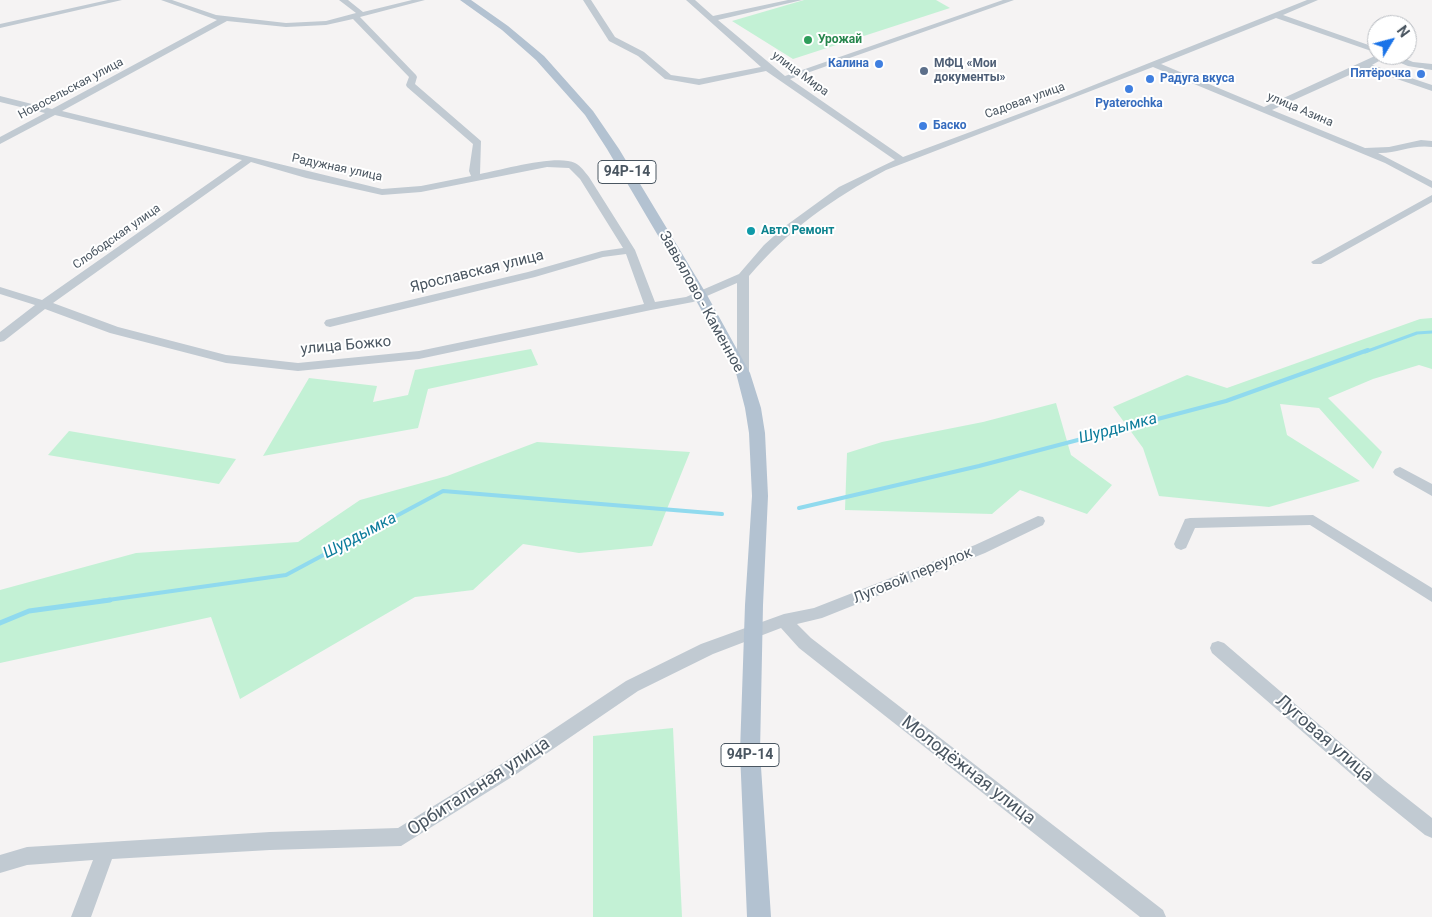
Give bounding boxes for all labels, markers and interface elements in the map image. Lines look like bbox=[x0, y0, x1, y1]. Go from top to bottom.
north arrow bbox=[1367, 15, 1417, 65]
text: N bbox=[1394, 23, 1413, 40]
place label: Урожай bbox=[818, 33, 862, 47]
marker: Урожай bbox=[802, 34, 814, 46]
street label: улица Мира bbox=[769, 49, 831, 99]
street label: Новосельская улица bbox=[16, 55, 126, 123]
place label: Калина bbox=[828, 57, 869, 71]
place label: МФЦ «Мои документы» bbox=[934, 57, 1006, 85]
marker: Калина bbox=[873, 58, 885, 70]
marker: МФЦ «Мои документы» bbox=[918, 65, 930, 77]
place label: Пятёрочка bbox=[1350, 67, 1411, 81]
marker: Пятёрочка bbox=[1415, 68, 1427, 80]
place label: Радуга вкуса bbox=[1160, 72, 1234, 86]
marker: Радуга вкуса bbox=[1144, 73, 1156, 85]
street label: Садовая улица bbox=[983, 80, 1067, 122]
marker: Pyaterochka bbox=[1123, 83, 1135, 95]
street label: улица Азина bbox=[1265, 90, 1335, 130]
place label: Pyaterochka bbox=[1095, 97, 1163, 111]
place label: Баско bbox=[933, 119, 966, 133]
marker: Баско bbox=[917, 120, 929, 132]
street label: Радужная улица bbox=[290, 151, 384, 185]
road number: 94Р-14 bbox=[598, 160, 656, 183]
street label: Слободская улица bbox=[70, 201, 164, 273]
place label: Авто Ремонт bbox=[761, 224, 834, 238]
marker: Авто Ремонт bbox=[745, 225, 757, 237]
street label: Завьялово - Каменное bbox=[655, 228, 747, 376]
street label: Ярославская улица bbox=[408, 247, 546, 297]
street label: улица Божко bbox=[300, 333, 392, 359]
water label: Шурдымка bbox=[1077, 409, 1159, 449]
water label: Шурдымка bbox=[320, 509, 400, 563]
street label: Луговой переулок bbox=[851, 544, 975, 608]
street label: Луговая улица bbox=[1271, 691, 1377, 787]
street label: Молодёжная улица bbox=[897, 712, 1039, 830]
street label: Орбитальная улица bbox=[404, 733, 554, 841]
road number: 94Р-14 bbox=[721, 744, 779, 766]

